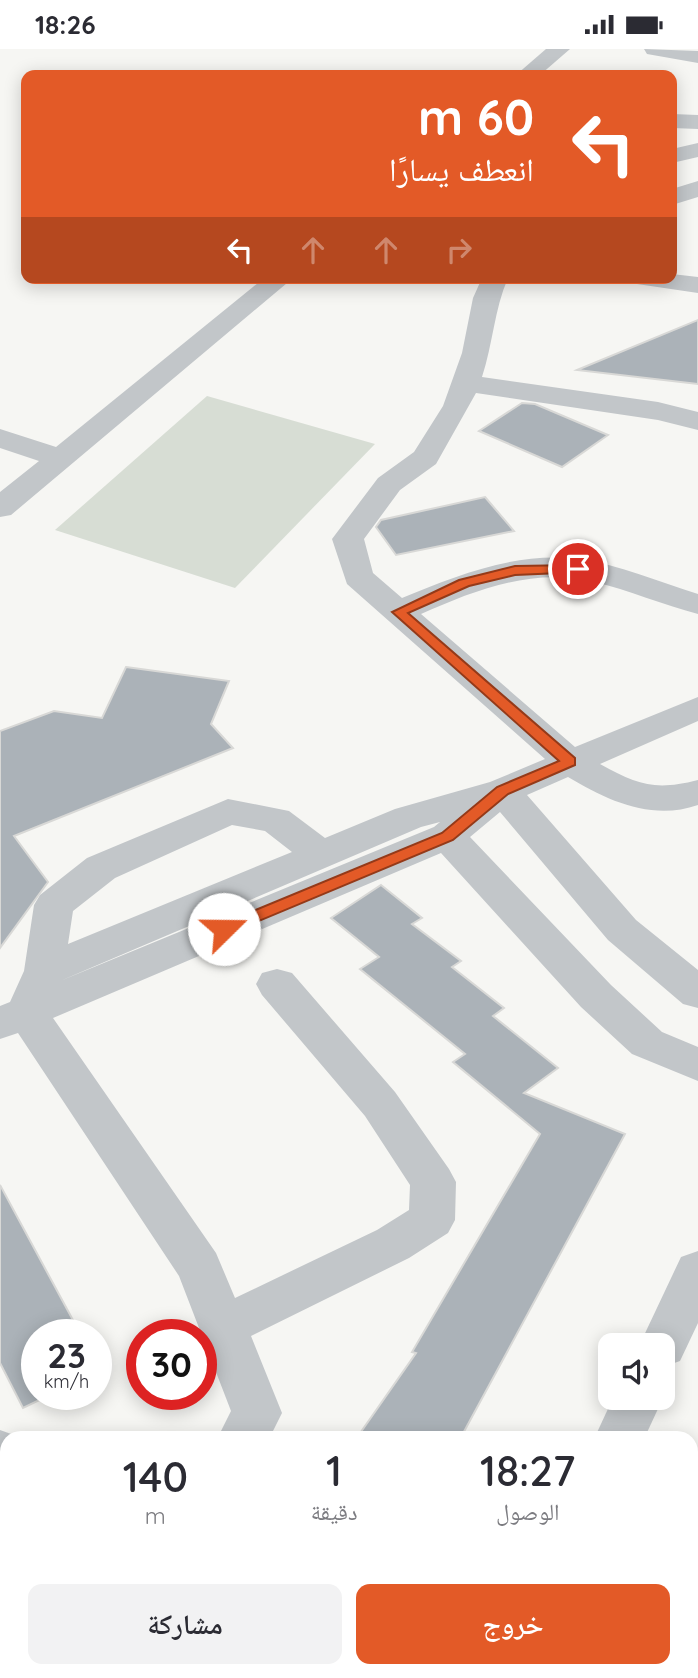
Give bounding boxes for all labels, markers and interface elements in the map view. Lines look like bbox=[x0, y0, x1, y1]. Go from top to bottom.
text: 18:26 bbox=[35, 8, 96, 41]
text: 60 m bbox=[418, 86, 534, 147]
icon: left bbox=[558, 98, 649, 189]
text: انعطف يسارًا bbox=[389, 149, 534, 189]
icon: left bbox=[221, 231, 259, 269]
icon: ahead bbox=[294, 231, 332, 269]
icon: ahead bbox=[367, 231, 405, 269]
icon: right bbox=[440, 231, 478, 269]
pin bbox=[548, 539, 608, 599]
icon: arrive bbox=[559, 550, 597, 588]
position arrow bbox=[187, 892, 261, 966]
speed limit sign: 30 bbox=[126, 1319, 217, 1410]
text: 23 bbox=[47, 1333, 86, 1377]
map controls bbox=[598, 1333, 675, 1410]
button: sound bbox=[598, 1333, 675, 1410]
text: km/h bbox=[44, 1370, 89, 1393]
text: 1 bbox=[326, 1444, 342, 1497]
text: 18:27 bbox=[480, 1444, 575, 1497]
text: 140 bbox=[123, 1450, 188, 1503]
text: دقيقة bbox=[311, 1497, 357, 1526]
text: الوصول bbox=[496, 1497, 560, 1526]
text: m bbox=[145, 1501, 166, 1530]
button: مشاركة bbox=[28, 1584, 342, 1664]
button: خروج bbox=[356, 1584, 670, 1664]

